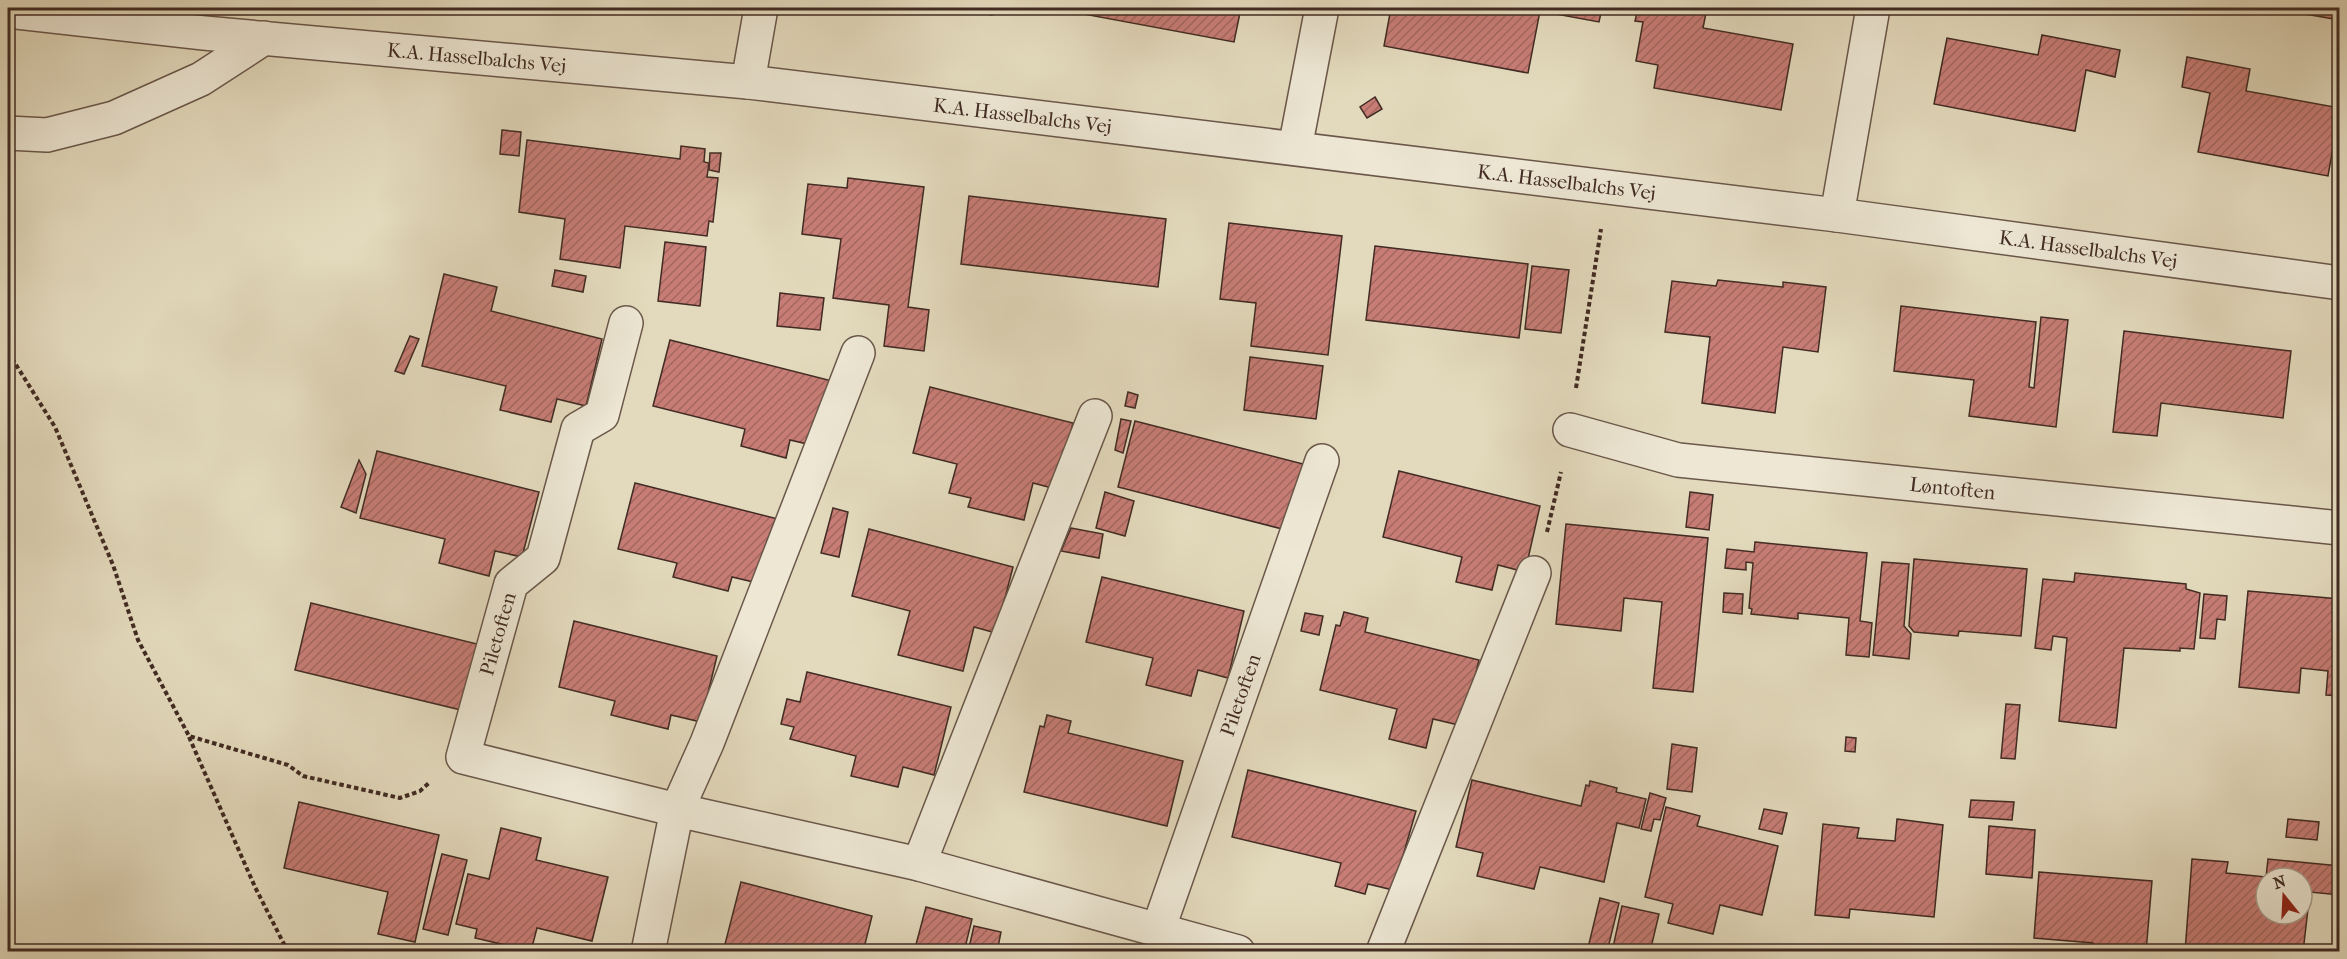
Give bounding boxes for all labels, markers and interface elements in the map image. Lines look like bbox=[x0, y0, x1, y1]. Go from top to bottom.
street label: K.A. Hasselbalchs Vej bbox=[386, 38, 567, 77]
street label: K.A. Hasselbalchs Vej bbox=[932, 93, 1113, 138]
street label: K.A. Hasselbalchs Vej bbox=[1476, 160, 1657, 204]
street label: K.A. Hasselbalchs Vej bbox=[1998, 226, 2179, 272]
street label: Løntoften bbox=[1908, 472, 1997, 504]
street label: Piletoften bbox=[475, 589, 521, 678]
street label: Piletoften bbox=[1215, 650, 1265, 739]
north arrow bbox=[2254, 866, 2314, 926]
text: N bbox=[2271, 871, 2289, 893]

